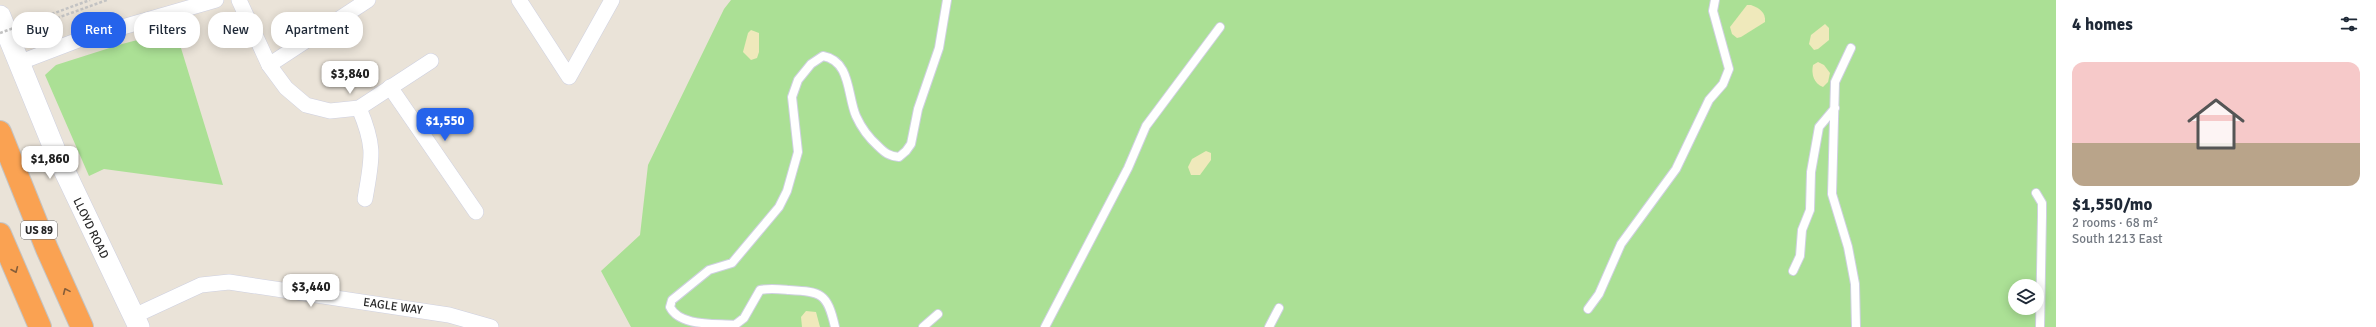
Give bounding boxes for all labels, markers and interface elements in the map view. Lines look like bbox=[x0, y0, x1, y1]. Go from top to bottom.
chip: Buy bbox=[12, 12, 63, 48]
chip: Rent bbox=[71, 12, 126, 48]
chip: Filters bbox=[134, 12, 200, 48]
chip: New bbox=[208, 12, 263, 48]
chip: Apartment bbox=[271, 12, 363, 48]
icon: filters bbox=[2338, 13, 2360, 35]
text: 4 homes bbox=[2072, 14, 2133, 35]
pin: $3,840 bbox=[317, 61, 383, 95]
text: $3,840 bbox=[331, 66, 369, 82]
icon: home bbox=[2180, 88, 2252, 160]
pin: $1,550 bbox=[412, 108, 478, 142]
text: $1,550 bbox=[426, 113, 464, 129]
pin: $1,860 bbox=[17, 146, 83, 180]
text: $1,860 bbox=[31, 151, 69, 167]
text: $1,550/mo bbox=[2072, 194, 2152, 215]
street label: LLOYD ROAD bbox=[69, 195, 112, 261]
text: 2 rooms · 68 m² bbox=[2072, 215, 2158, 231]
road number: US 89 bbox=[21, 221, 57, 239]
text: South 1213 East bbox=[2072, 231, 2163, 247]
one-way arrow bbox=[10, 265, 18, 273]
pin: $3,440 bbox=[278, 274, 344, 308]
text: $3,440 bbox=[292, 279, 330, 295]
map controls bbox=[2008, 279, 2044, 315]
button: layers bbox=[2008, 279, 2044, 315]
one-way arrow bbox=[63, 288, 71, 296]
street label: EAGLE WAY bbox=[362, 295, 424, 318]

